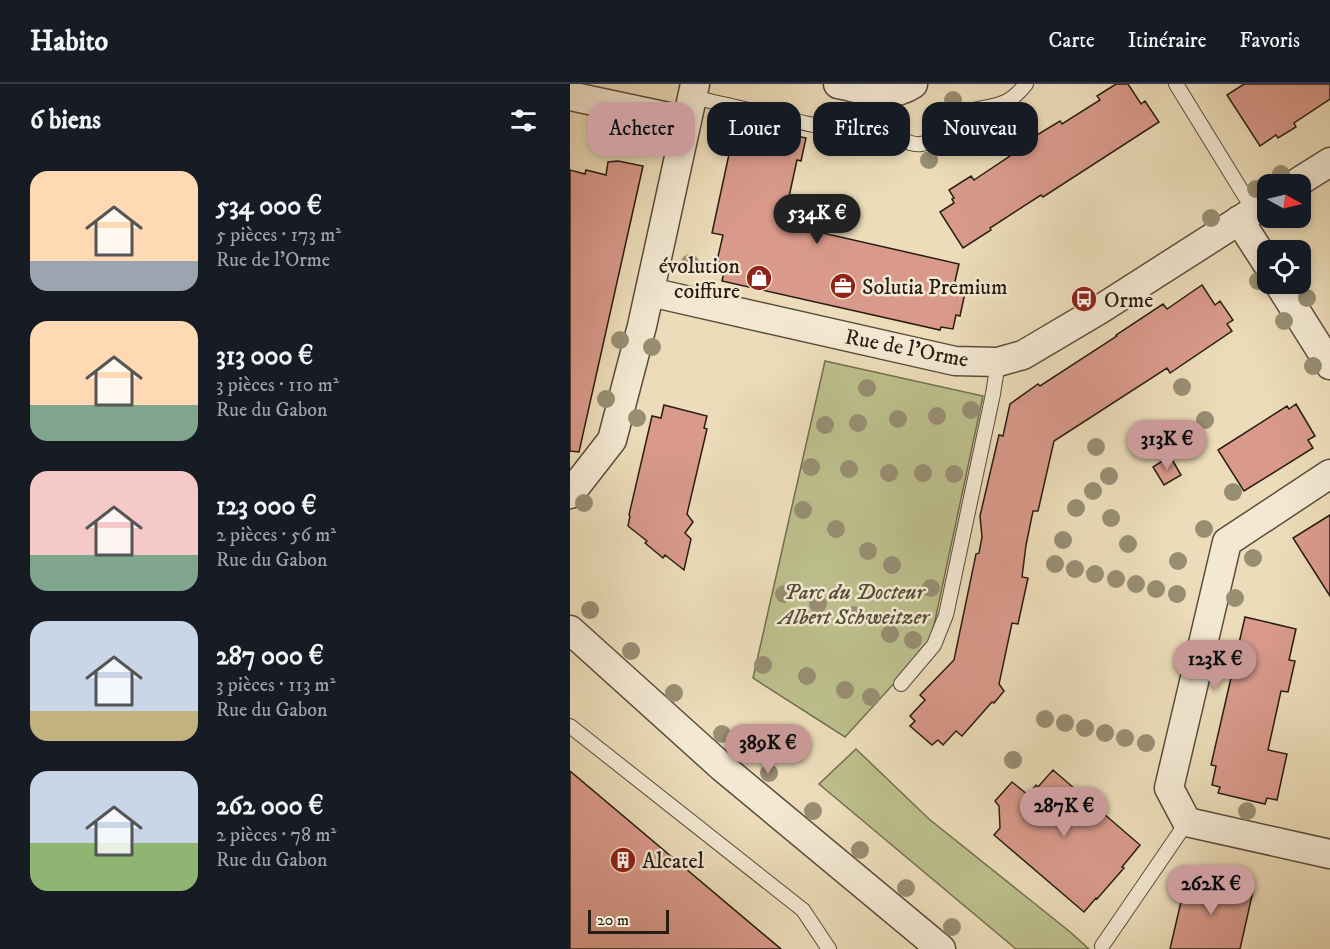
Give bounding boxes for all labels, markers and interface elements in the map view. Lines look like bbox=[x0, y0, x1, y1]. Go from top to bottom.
text: Habito bbox=[30, 24, 108, 59]
text: Carte bbox=[1049, 28, 1095, 54]
text: Itinéraire bbox=[1128, 28, 1206, 54]
text: Favoris bbox=[1239, 28, 1300, 54]
chip: Acheter bbox=[588, 102, 695, 156]
chip: Louer bbox=[707, 102, 801, 156]
chip: Filtres bbox=[813, 102, 910, 156]
chip: Nouveau bbox=[922, 102, 1038, 156]
text: 6 biens bbox=[30, 104, 101, 137]
icon: filters bbox=[507, 104, 540, 137]
north arrow bbox=[1257, 174, 1311, 228]
map controls bbox=[1257, 174, 1311, 294]
text: 534 000 € bbox=[216, 190, 322, 223]
pin: 534K € bbox=[768, 194, 866, 245]
icon: home bbox=[78, 195, 150, 267]
text: 534K € bbox=[788, 201, 846, 226]
text: 5 pièces · 173 m² bbox=[216, 223, 341, 248]
button: locate bbox=[1257, 240, 1311, 294]
text: Rue de l'Orme bbox=[216, 248, 330, 273]
place label: évolution coiffure bbox=[659, 253, 741, 305]
shop icon: évolution coiffure bbox=[744, 263, 774, 293]
office icon: Solutia Premium bbox=[828, 271, 858, 301]
place label: Solutia Premium bbox=[862, 274, 1007, 301]
bus stop icon: Orme bbox=[1069, 284, 1099, 314]
place label: Orme bbox=[1104, 287, 1153, 314]
street label: Rue de l'Orme bbox=[843, 323, 971, 374]
text: 313 000 € bbox=[216, 340, 313, 373]
icon: home bbox=[78, 345, 150, 417]
text: 3 pièces · 110 m² bbox=[216, 373, 339, 398]
text: Rue du Gabon bbox=[216, 398, 327, 423]
pin: 313K € bbox=[1118, 420, 1216, 471]
text: 313K € bbox=[1141, 427, 1193, 452]
text: 123 000 € bbox=[216, 490, 316, 523]
icon: home bbox=[78, 495, 150, 567]
text: 2 pièces · 56 m² bbox=[216, 523, 336, 548]
text: Rue du Gabon bbox=[216, 548, 327, 573]
park label: Parc du Docteur Albert Schweitzer bbox=[776, 579, 931, 631]
text: 287 000 € bbox=[216, 640, 324, 673]
pin: 123K € bbox=[1166, 640, 1264, 691]
icon: home bbox=[78, 645, 150, 717]
text: 123K € bbox=[1188, 647, 1242, 672]
text: 3 pièces · 113 m² bbox=[216, 673, 336, 698]
text: Rue du Gabon bbox=[216, 698, 327, 723]
pin: 389K € bbox=[719, 724, 817, 775]
text: 389K € bbox=[739, 731, 797, 756]
pin: 287K € bbox=[1015, 787, 1113, 838]
text: 262 000 € bbox=[216, 790, 323, 823]
text: 287K € bbox=[1034, 794, 1094, 819]
icon: home bbox=[78, 795, 150, 867]
text: 2 pièces · 78 m² bbox=[216, 823, 336, 848]
building icon: Alcatel bbox=[608, 845, 638, 875]
text: Rue du Gabon bbox=[216, 848, 327, 873]
place label: Alcatel bbox=[642, 848, 705, 875]
pin: 262K € bbox=[1162, 865, 1260, 916]
text: 262K € bbox=[1181, 872, 1241, 897]
scale bar bbox=[588, 907, 669, 934]
text: 20 m bbox=[597, 910, 629, 930]

